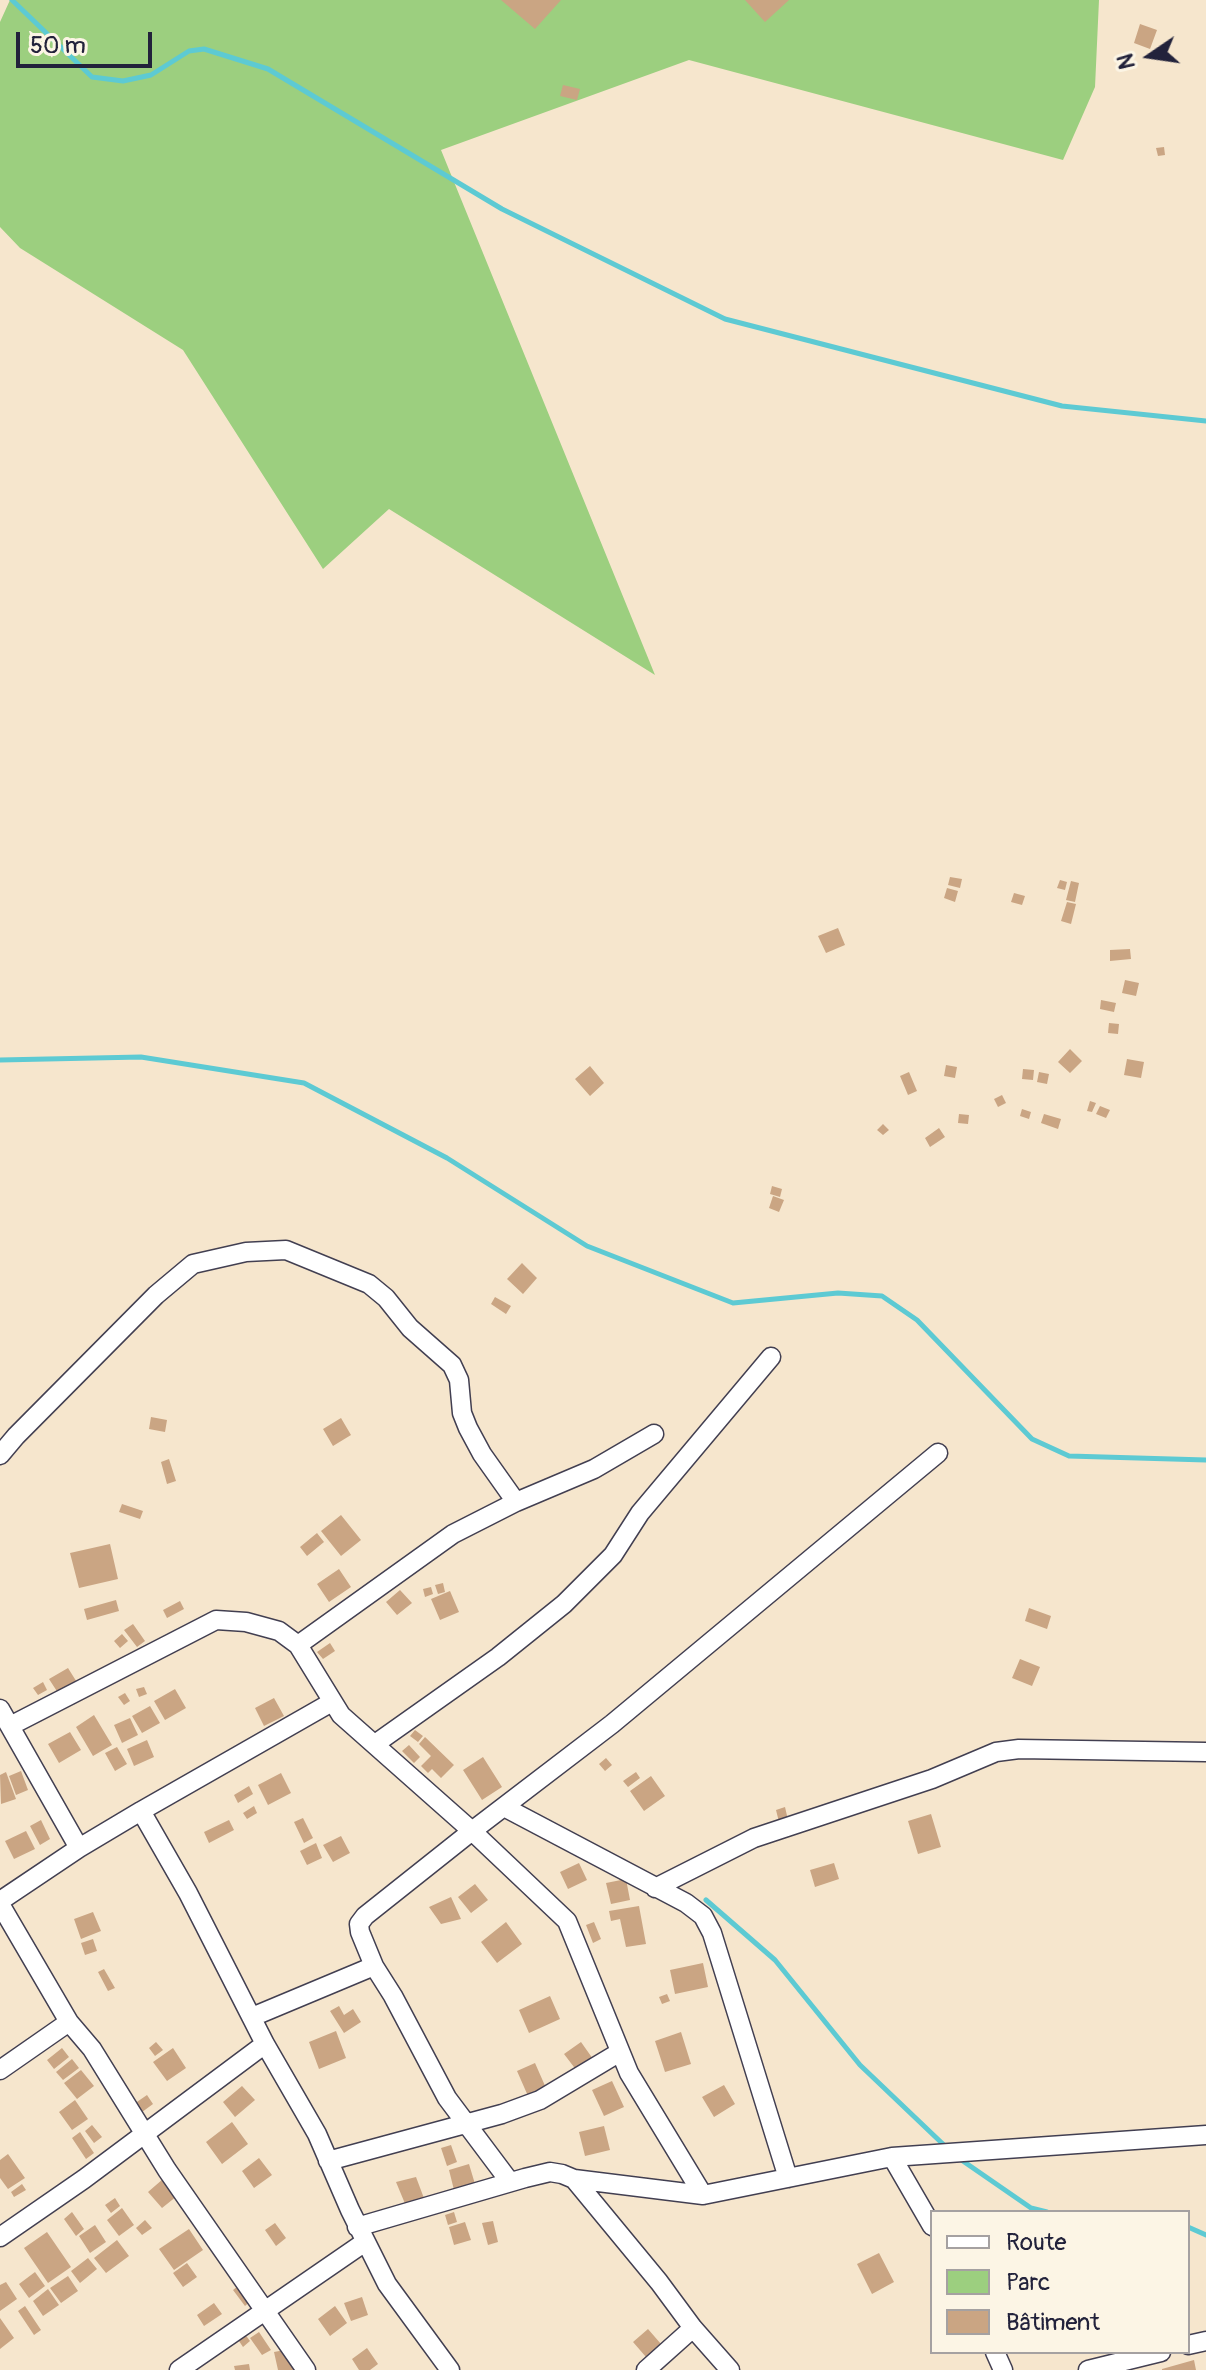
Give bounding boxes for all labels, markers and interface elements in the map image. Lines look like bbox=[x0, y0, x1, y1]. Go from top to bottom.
scale bar bbox=[20, 16, 156, 66]
north arrow bbox=[1110, 16, 1190, 96]
text: 50 m bbox=[30, 31, 86, 60]
text: N bbox=[1111, 51, 1142, 72]
legend bbox=[930, 2210, 1190, 2354]
text: Route bbox=[1006, 2228, 1066, 2257]
text: Parc bbox=[1006, 2268, 1050, 2297]
text: Bâtiment bbox=[1006, 2308, 1100, 2337]

